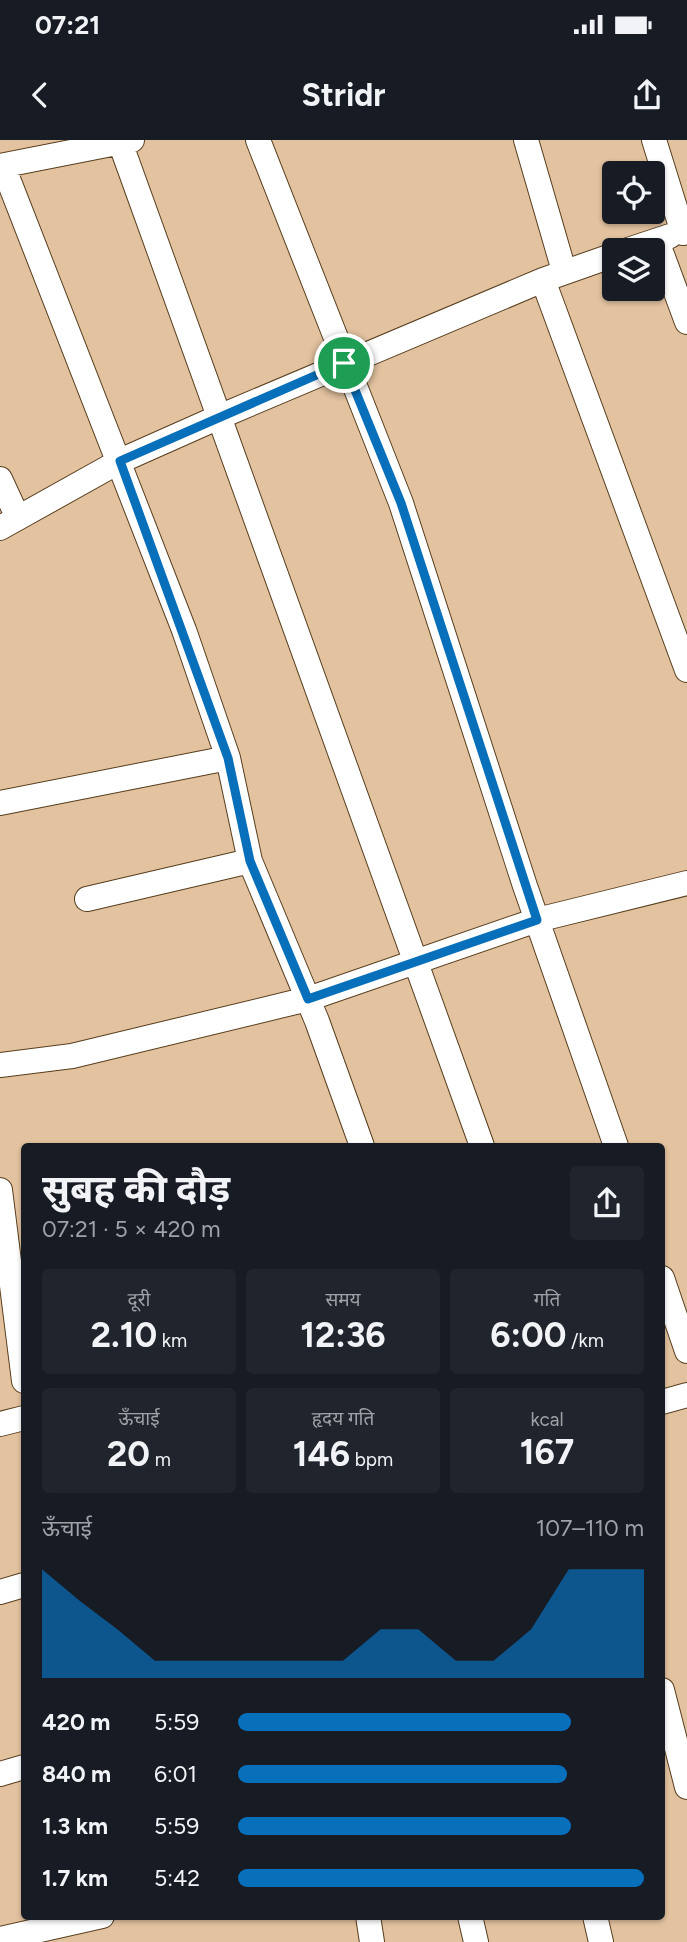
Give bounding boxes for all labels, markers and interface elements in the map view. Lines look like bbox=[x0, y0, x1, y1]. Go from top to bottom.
text: 07:21 bbox=[35, 9, 100, 41]
icon: back bbox=[21, 76, 59, 114]
text: Stridr bbox=[302, 76, 385, 114]
icon: share bbox=[628, 76, 666, 114]
map controls bbox=[602, 161, 665, 301]
button: locate bbox=[602, 161, 665, 224]
button: layers bbox=[602, 238, 665, 301]
pin bbox=[314, 333, 374, 393]
icon: arrive bbox=[325, 344, 363, 382]
text: सुबह की दौड़ bbox=[42, 1166, 230, 1212]
button: share bbox=[570, 1166, 644, 1240]
text: 07:21 · 5 × 420 m bbox=[42, 1215, 221, 1243]
text: दूरी bbox=[128, 1288, 150, 1311]
text: समय bbox=[325, 1288, 361, 1311]
text: गति bbox=[534, 1288, 560, 1311]
text: 2.10 bbox=[91, 1314, 157, 1356]
text: 12:36 bbox=[300, 1314, 386, 1356]
text: 6:00 bbox=[490, 1314, 566, 1356]
text: km bbox=[157, 1329, 187, 1352]
text: /km bbox=[566, 1329, 604, 1352]
text: ऊँचाई bbox=[118, 1407, 160, 1430]
text: हृदय गति bbox=[312, 1407, 374, 1430]
text: kcal bbox=[530, 1408, 564, 1431]
text: 167 bbox=[520, 1431, 574, 1473]
text: 20 bbox=[107, 1433, 150, 1475]
text: 146 bbox=[293, 1433, 350, 1475]
text: m bbox=[150, 1448, 171, 1471]
text: bpm bbox=[350, 1448, 393, 1471]
text: ऊँचाई bbox=[42, 1514, 92, 1542]
text: 107–110 m bbox=[536, 1514, 644, 1542]
text: 420 m bbox=[42, 1708, 110, 1736]
text: 5:59 bbox=[154, 1708, 199, 1736]
text: 840 m bbox=[42, 1760, 111, 1788]
text: 6:01 bbox=[154, 1760, 197, 1788]
text: 1.3 km bbox=[42, 1812, 108, 1840]
text: 5:59 bbox=[154, 1812, 199, 1840]
text: 1.7 km bbox=[42, 1864, 108, 1892]
text: 5:42 bbox=[154, 1864, 200, 1892]

